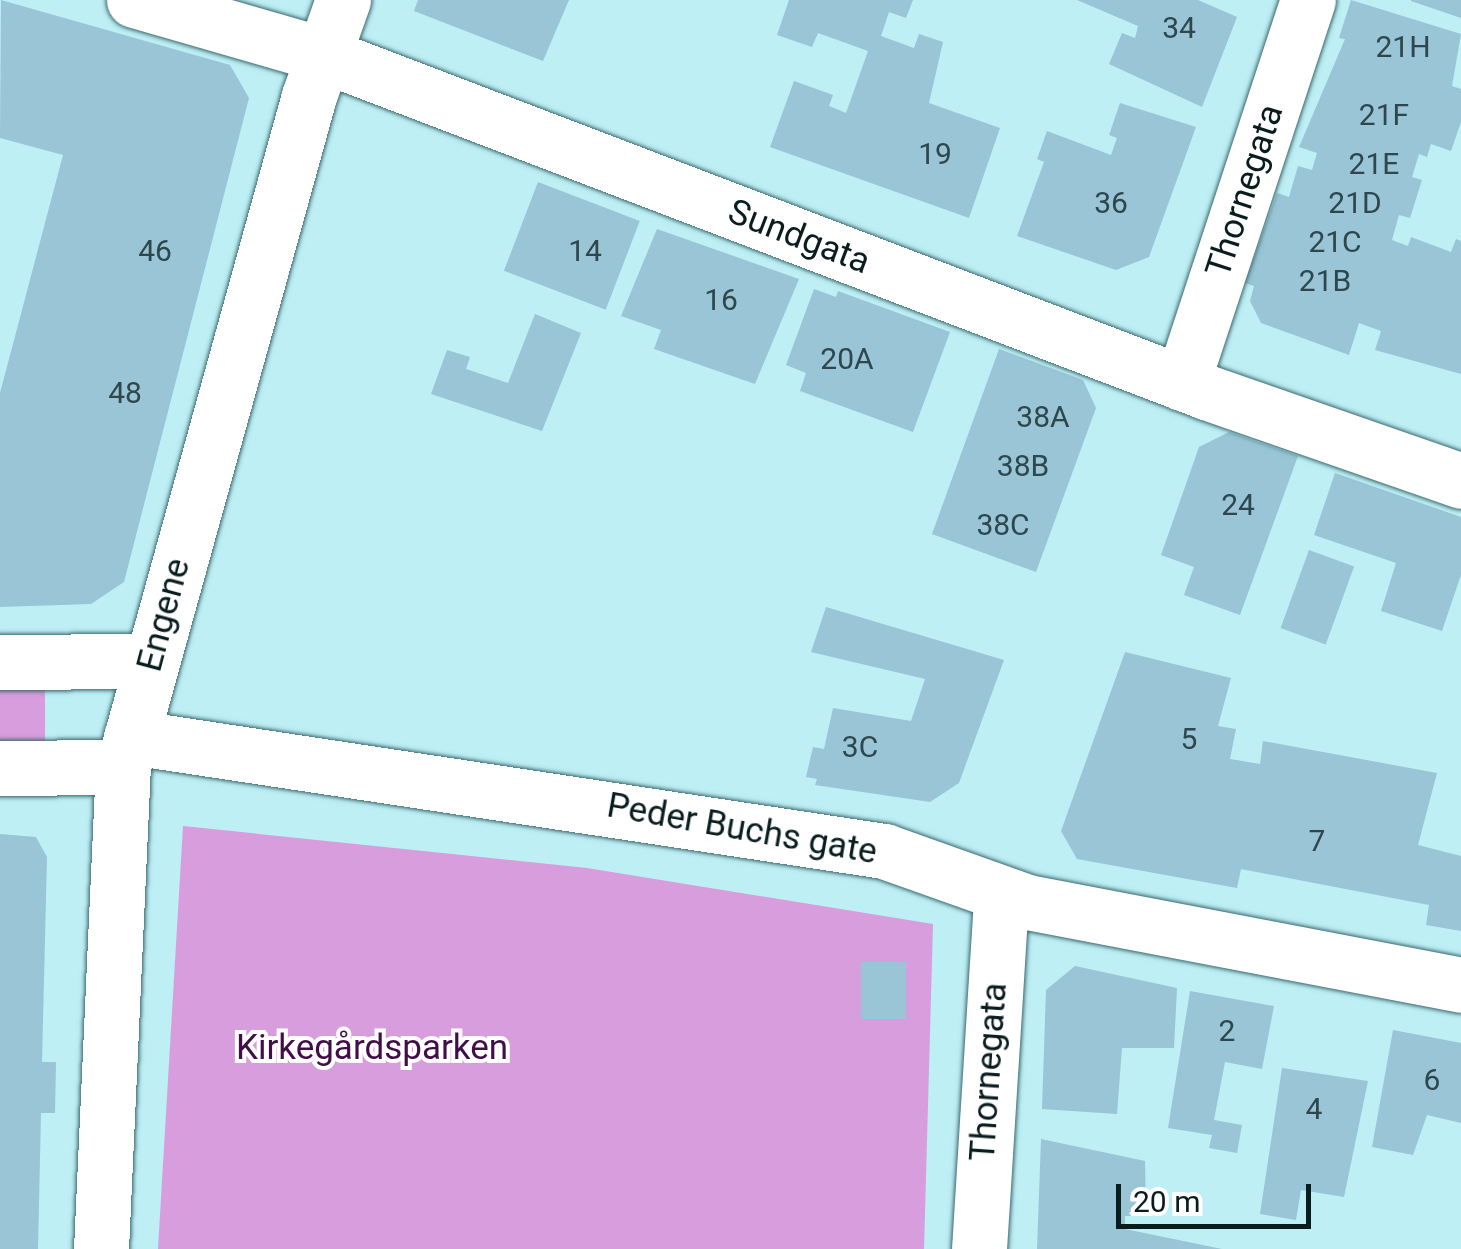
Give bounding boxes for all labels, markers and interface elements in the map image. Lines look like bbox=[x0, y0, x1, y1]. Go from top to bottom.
house number: 34 bbox=[1162, 10, 1196, 46]
house number: 21H bbox=[1375, 29, 1431, 65]
house number: 21F bbox=[1359, 97, 1409, 133]
street label: Thornegata bbox=[1197, 99, 1293, 283]
house number: 19 bbox=[918, 136, 952, 172]
house number: 21E bbox=[1349, 146, 1399, 182]
house number: 36 bbox=[1094, 185, 1128, 221]
house number: 21D bbox=[1328, 185, 1382, 221]
street label: Sundgata bbox=[722, 191, 876, 283]
house number: 21C bbox=[1308, 224, 1362, 260]
house number: 46 bbox=[138, 233, 172, 269]
house number: 14 bbox=[568, 233, 602, 269]
house number: 21B bbox=[1299, 263, 1351, 299]
house number: 16 bbox=[704, 282, 738, 318]
house number: 20A bbox=[820, 341, 874, 377]
house number: 48 bbox=[108, 375, 142, 411]
house number: 38A bbox=[1016, 399, 1070, 435]
house number: 38B bbox=[997, 448, 1049, 484]
house number: 24 bbox=[1221, 487, 1255, 523]
house number: 38C bbox=[976, 507, 1030, 543]
street label: Engene bbox=[129, 554, 199, 676]
house number: 5 bbox=[1181, 721, 1197, 757]
house number: 3C bbox=[842, 729, 878, 765]
street label: Peder Buchs gate bbox=[604, 785, 880, 873]
house number: 7 bbox=[1309, 823, 1325, 859]
street label: Thornegata bbox=[962, 981, 1016, 1163]
house number: 2 bbox=[1219, 1013, 1235, 1049]
park label: Kirkegårdsparken bbox=[236, 1027, 508, 1069]
house number: 6 bbox=[1424, 1062, 1440, 1098]
house number: 4 bbox=[1306, 1091, 1322, 1127]
scale bar bbox=[1121, 1164, 1316, 1226]
text: 20 m bbox=[1133, 1184, 1200, 1219]

